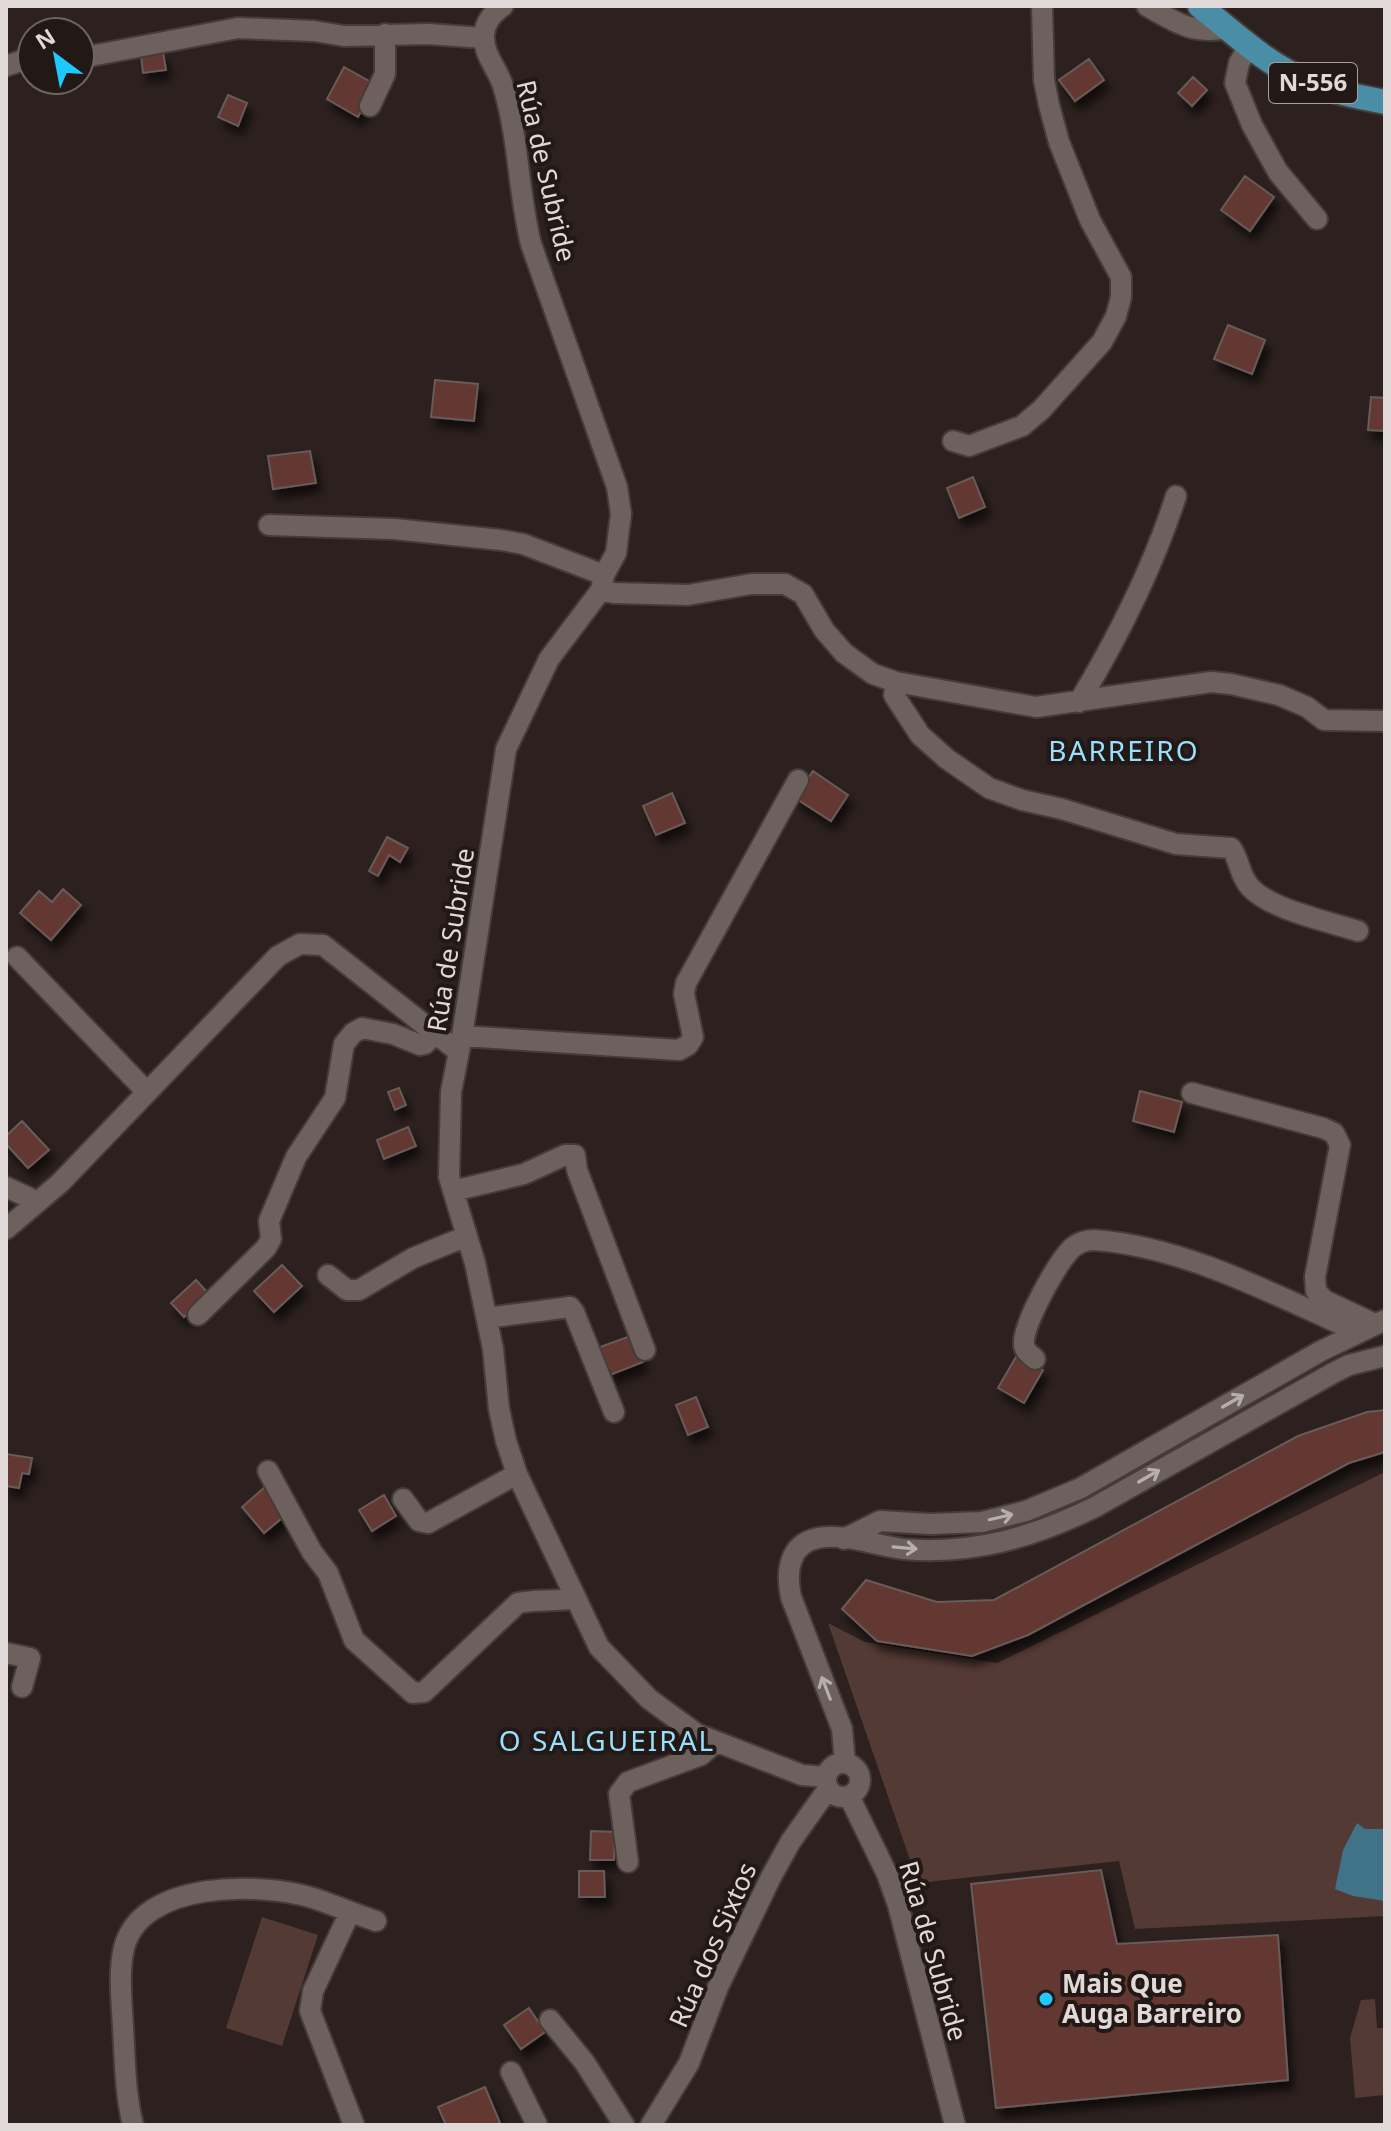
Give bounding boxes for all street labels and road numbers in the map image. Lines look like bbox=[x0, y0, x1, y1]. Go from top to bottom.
road number: N-556 bbox=[1269, 63, 1357, 103]
street label: Rúa de Subride bbox=[509, 76, 585, 265]
street label: Rúa de Subride bbox=[418, 845, 482, 1034]
street label: Rúa dos Sixtos bbox=[660, 1857, 764, 2033]
street label: Rúa de Subride bbox=[891, 1857, 977, 2045]

